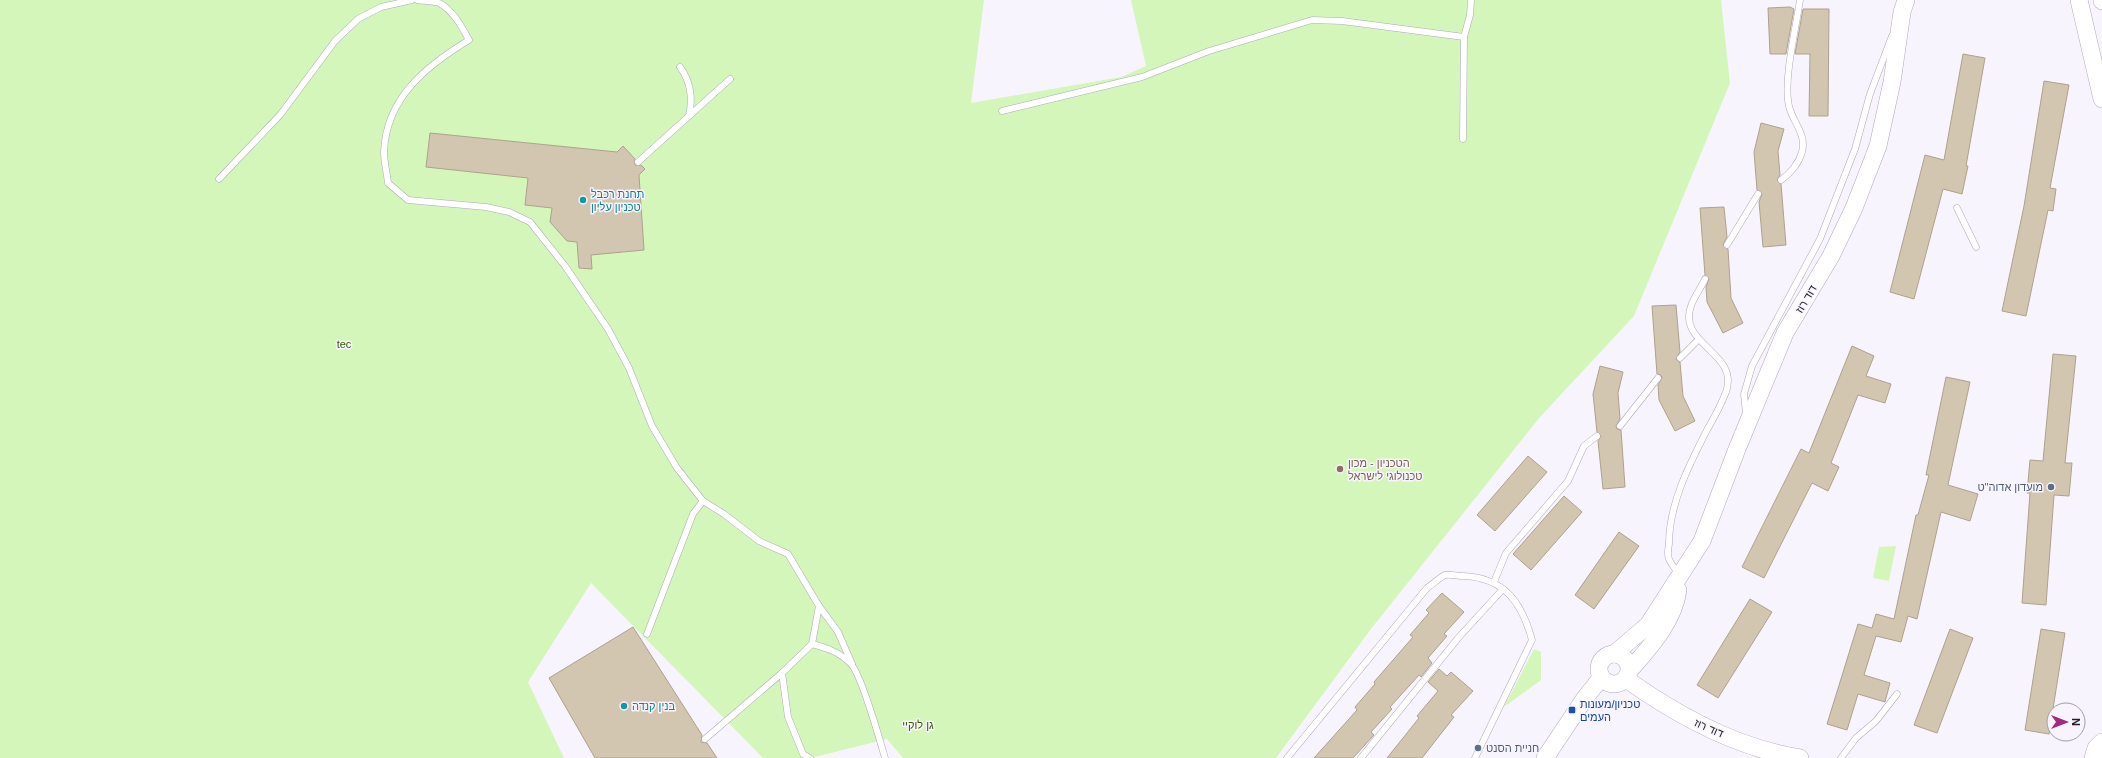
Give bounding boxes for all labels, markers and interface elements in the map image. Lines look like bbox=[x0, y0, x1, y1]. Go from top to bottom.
place label: תחנת רכבל טכניון עליון bbox=[591, 188, 644, 213]
marker: תחנת רכבל טכניון עליון bbox=[578, 195, 588, 205]
street label: דוד רוז bbox=[1793, 283, 1819, 315]
park label: tec bbox=[337, 338, 352, 350]
place label: הטכניון - מכון טכנולוגי לישראל bbox=[1348, 457, 1422, 482]
marker: הטכניון - מכון טכנולוגי לישראל bbox=[1335, 464, 1345, 474]
place label: מועדון אדוה"ט bbox=[1977, 481, 2043, 493]
marker: מועדון אדוה"ט bbox=[2046, 482, 2056, 492]
place label: טכניון/מעונות העמים bbox=[1580, 698, 1640, 723]
place label: בנין קנדה bbox=[632, 700, 676, 712]
marker: בנין קנדה bbox=[619, 701, 629, 711]
north arrow bbox=[2046, 702, 2086, 742]
marker: טכניון/מעונות העמים bbox=[1567, 705, 1577, 715]
street label: דוד רוז bbox=[1693, 716, 1725, 740]
text: N bbox=[2070, 718, 2082, 726]
park label: גן לוקיי bbox=[902, 719, 934, 731]
place label: חניית הסנט bbox=[1486, 742, 1539, 754]
marker: חניית הסנט bbox=[1473, 743, 1483, 753]

